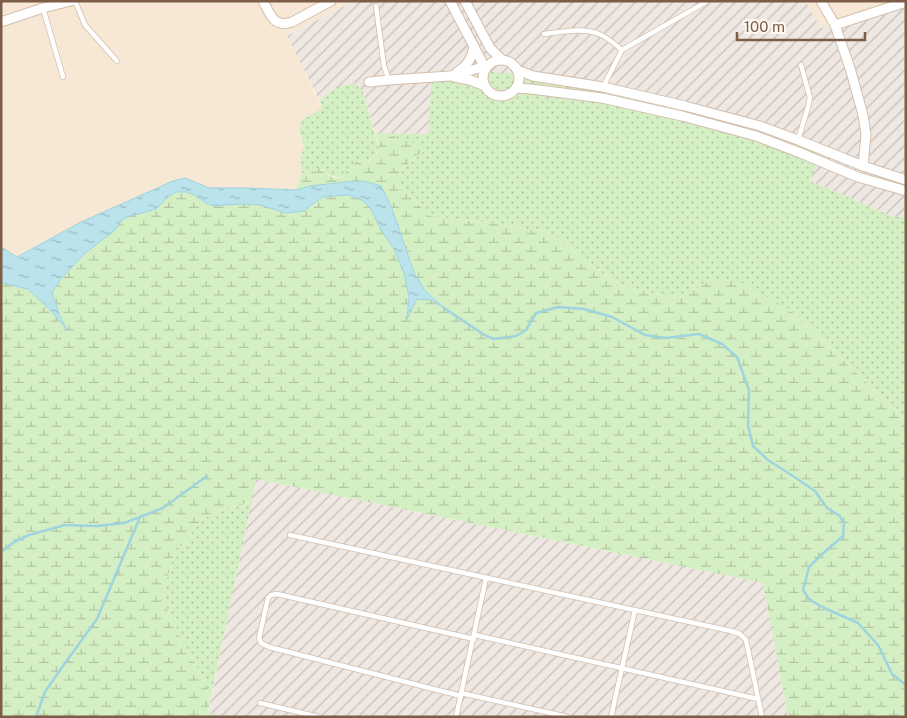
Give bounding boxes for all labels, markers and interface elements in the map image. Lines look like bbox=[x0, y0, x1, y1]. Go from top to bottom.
scale bar bbox=[737, 10, 864, 42]
text: 100 m bbox=[744, 18, 785, 35]

